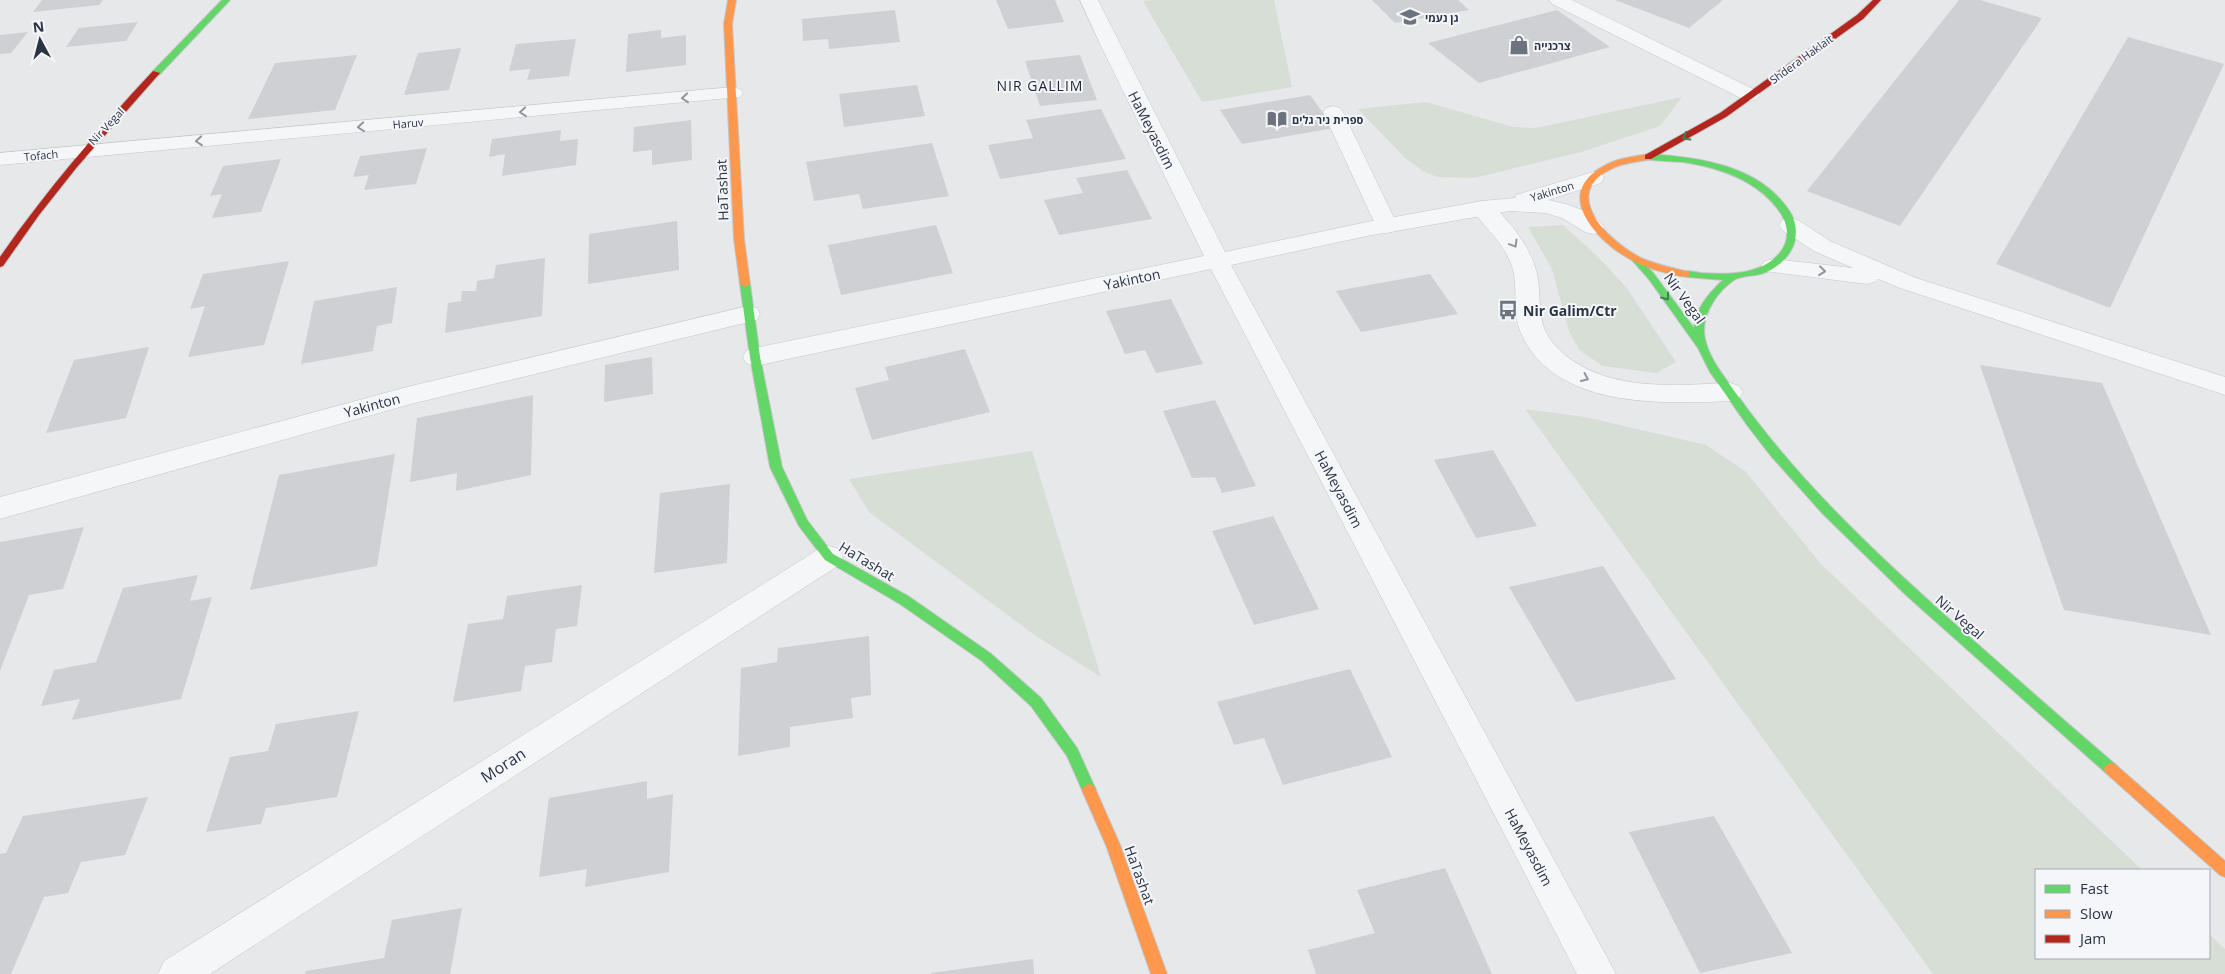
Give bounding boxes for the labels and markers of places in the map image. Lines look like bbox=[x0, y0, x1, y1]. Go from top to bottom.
school or university icon: גן נעמי bbox=[1399, 6, 1421, 28]
place label: גן נעמי bbox=[1425, 10, 1459, 25]
shop icon: צרכנייה bbox=[1508, 34, 1530, 56]
place label: צרכנייה bbox=[1534, 38, 1571, 53]
library icon: ספרית ניר גלים bbox=[1266, 108, 1288, 130]
place label: ספרית ניר גלים bbox=[1292, 112, 1363, 127]
bus stop icon: Nir Galim/Ctr bbox=[1497, 299, 1519, 321]
place label: Nir Galim/Ctr bbox=[1523, 301, 1617, 320]

